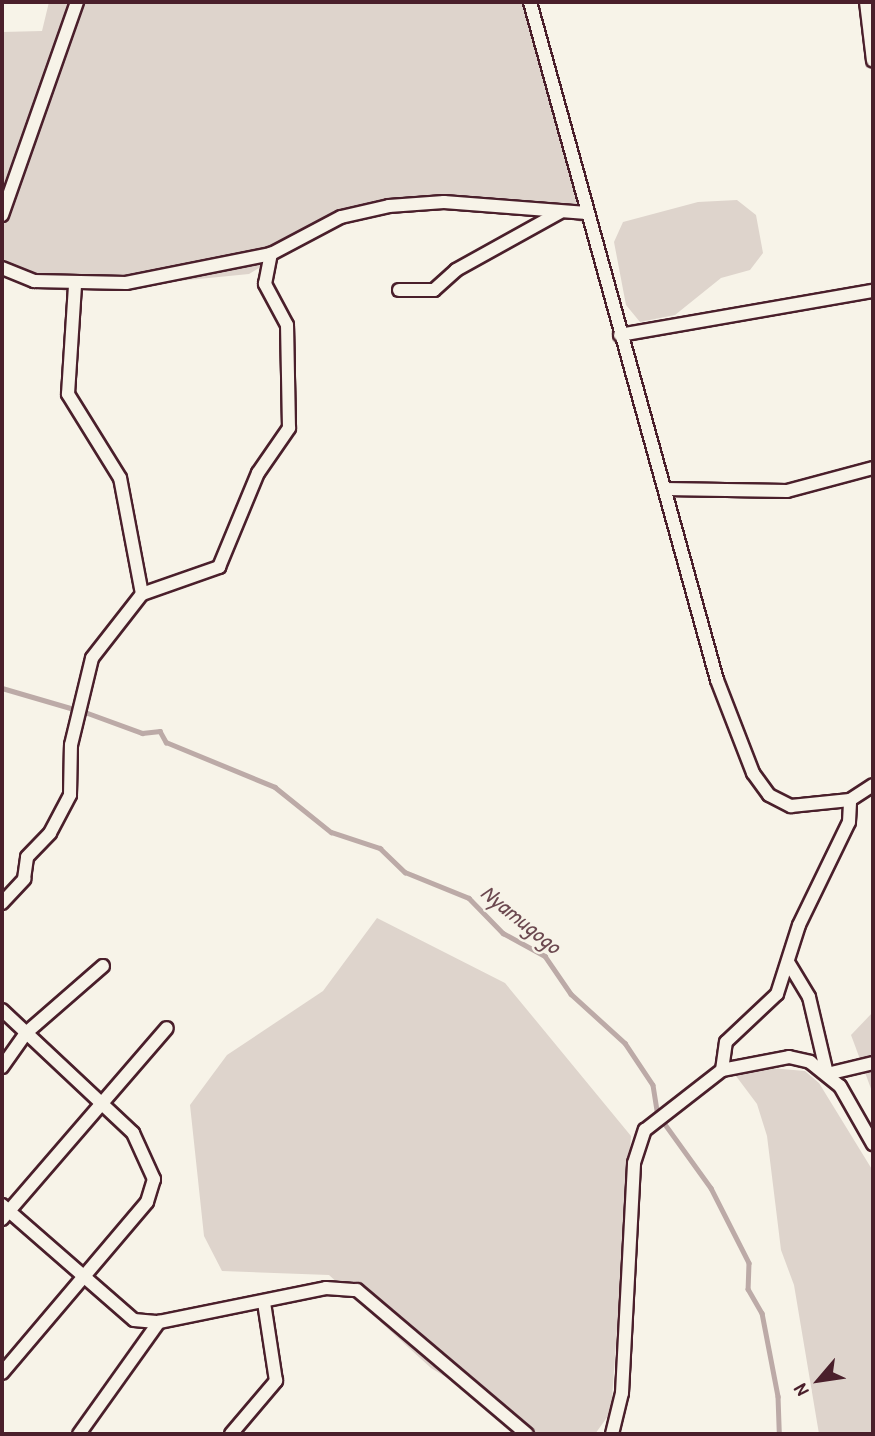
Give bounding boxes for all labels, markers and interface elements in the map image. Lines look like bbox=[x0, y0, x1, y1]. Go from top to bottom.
water label: Nyamugogo bbox=[475, 878, 567, 960]
north arrow bbox=[784, 1345, 854, 1415]
text: N bbox=[787, 1379, 814, 1401]

